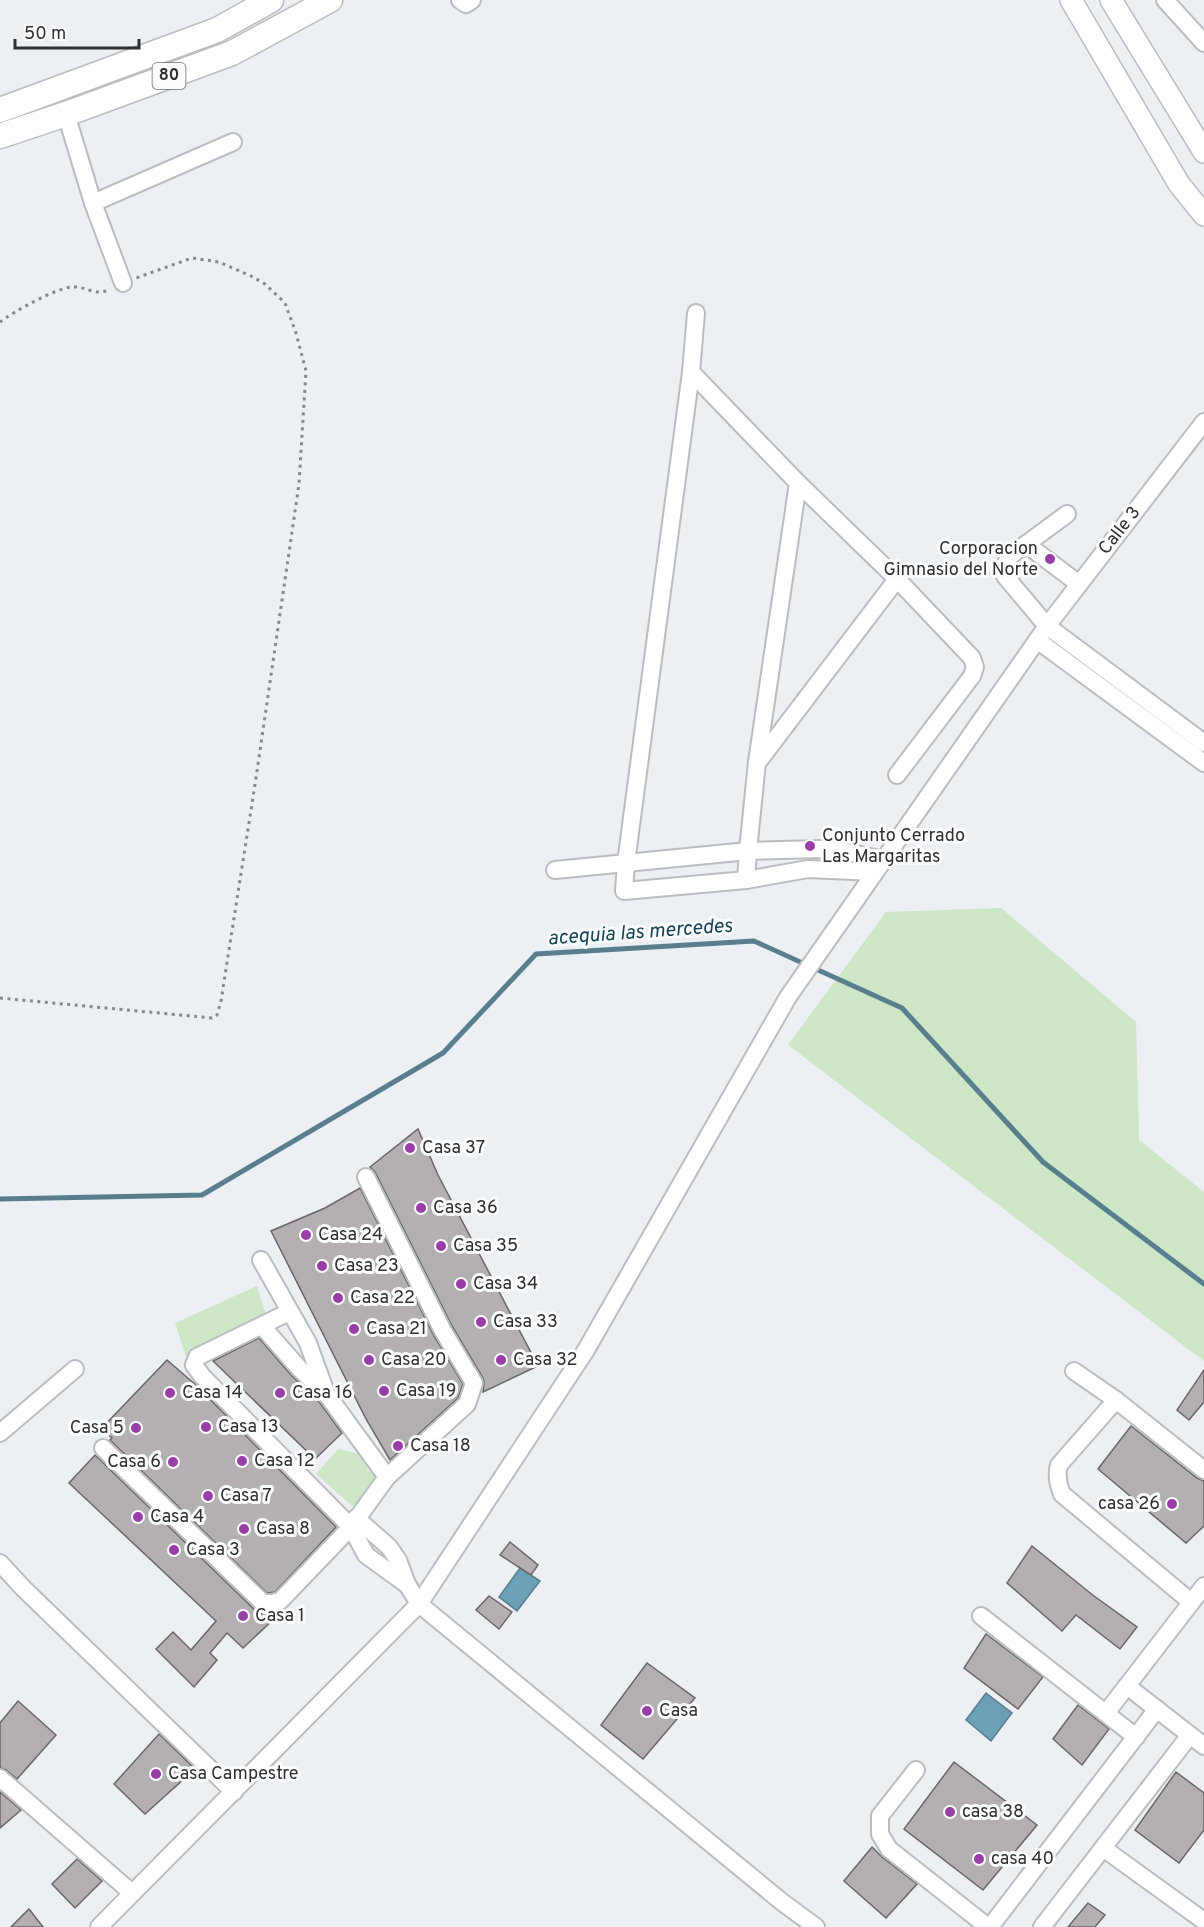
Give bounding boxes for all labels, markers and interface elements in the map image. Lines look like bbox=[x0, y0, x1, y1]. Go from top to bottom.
scale bar bbox=[15, 12, 140, 50]
text: 50 m bbox=[24, 23, 66, 46]
road number: 80 bbox=[152, 63, 186, 89]
street label: Calle 3 bbox=[1094, 502, 1146, 560]
place label: Corporacion Gimnasio del Norte bbox=[884, 538, 1038, 582]
marker: Corporacion Gimnasio del Norte bbox=[1043, 552, 1057, 566]
place label: Conjunto Cerrado Las Margaritas bbox=[822, 825, 965, 869]
marker: Conjunto Cerrado Las Margaritas bbox=[803, 839, 817, 853]
water label: acequia las mercedes bbox=[547, 914, 734, 952]
place label: Casa 37 bbox=[422, 1137, 485, 1160]
marker: Casa 37 bbox=[403, 1141, 417, 1155]
place label: Casa 36 bbox=[433, 1197, 498, 1220]
marker: Casa 36 bbox=[414, 1201, 428, 1215]
place label: Casa 24 bbox=[318, 1224, 383, 1247]
marker: Casa 24 bbox=[299, 1228, 313, 1242]
place label: Casa 35 bbox=[453, 1235, 518, 1258]
marker: Casa 35 bbox=[434, 1239, 448, 1253]
place label: Casa 23 bbox=[334, 1255, 399, 1278]
marker: Casa 23 bbox=[315, 1259, 329, 1273]
place label: Casa 34 bbox=[473, 1273, 538, 1296]
marker: Casa 34 bbox=[454, 1277, 468, 1291]
place label: Casa 22 bbox=[350, 1287, 415, 1310]
marker: Casa 22 bbox=[331, 1291, 345, 1305]
place label: Casa 33 bbox=[493, 1311, 558, 1334]
marker: Casa 33 bbox=[474, 1315, 488, 1329]
place label: Casa 21 bbox=[366, 1318, 427, 1341]
marker: Casa 21 bbox=[347, 1322, 361, 1336]
place label: Casa 20 bbox=[381, 1349, 447, 1372]
place label: Casa 32 bbox=[513, 1349, 578, 1372]
marker: Casa 20 bbox=[362, 1353, 376, 1367]
marker: Casa 32 bbox=[494, 1353, 508, 1367]
place label: Casa 19 bbox=[396, 1380, 457, 1403]
place label: Casa 14 bbox=[182, 1382, 243, 1405]
place label: Casa 16 bbox=[292, 1382, 353, 1405]
marker: Casa 19 bbox=[377, 1384, 391, 1398]
marker: Casa 14 bbox=[163, 1386, 177, 1400]
marker: Casa 16 bbox=[273, 1386, 287, 1400]
place label: Casa 13 bbox=[218, 1416, 279, 1439]
place label: Casa 5 bbox=[70, 1417, 124, 1440]
marker: Casa 13 bbox=[199, 1420, 213, 1434]
marker: Casa 5 bbox=[129, 1421, 143, 1435]
place label: Casa 18 bbox=[410, 1435, 471, 1458]
marker: Casa 18 bbox=[391, 1439, 405, 1453]
place label: Casa 12 bbox=[254, 1450, 315, 1473]
place label: Casa 6 bbox=[107, 1451, 161, 1474]
marker: Casa 12 bbox=[235, 1454, 249, 1468]
marker: Casa 6 bbox=[166, 1455, 180, 1469]
place label: Casa 7 bbox=[220, 1485, 272, 1508]
marker: Casa 7 bbox=[201, 1489, 215, 1503]
place label: casa 26 bbox=[1098, 1493, 1160, 1516]
marker: casa 26 bbox=[1165, 1497, 1179, 1511]
place label: Casa 4 bbox=[150, 1506, 204, 1529]
marker: Casa 4 bbox=[131, 1510, 145, 1524]
place label: Casa 8 bbox=[256, 1518, 310, 1541]
marker: Casa 8 bbox=[237, 1522, 251, 1536]
place label: Casa 3 bbox=[186, 1539, 240, 1562]
marker: Casa 3 bbox=[167, 1543, 181, 1557]
place label: Casa 1 bbox=[255, 1605, 305, 1628]
marker: Casa 1 bbox=[236, 1609, 250, 1623]
place label: Casa bbox=[659, 1700, 698, 1723]
marker: Casa bbox=[640, 1704, 654, 1718]
place label: Casa Campestre bbox=[168, 1763, 298, 1786]
marker: Casa Campestre bbox=[149, 1767, 163, 1781]
place label: casa 38 bbox=[962, 1801, 1024, 1824]
marker: casa 38 bbox=[943, 1805, 957, 1819]
place label: casa 40 bbox=[991, 1848, 1054, 1871]
marker: casa 40 bbox=[972, 1852, 986, 1866]

